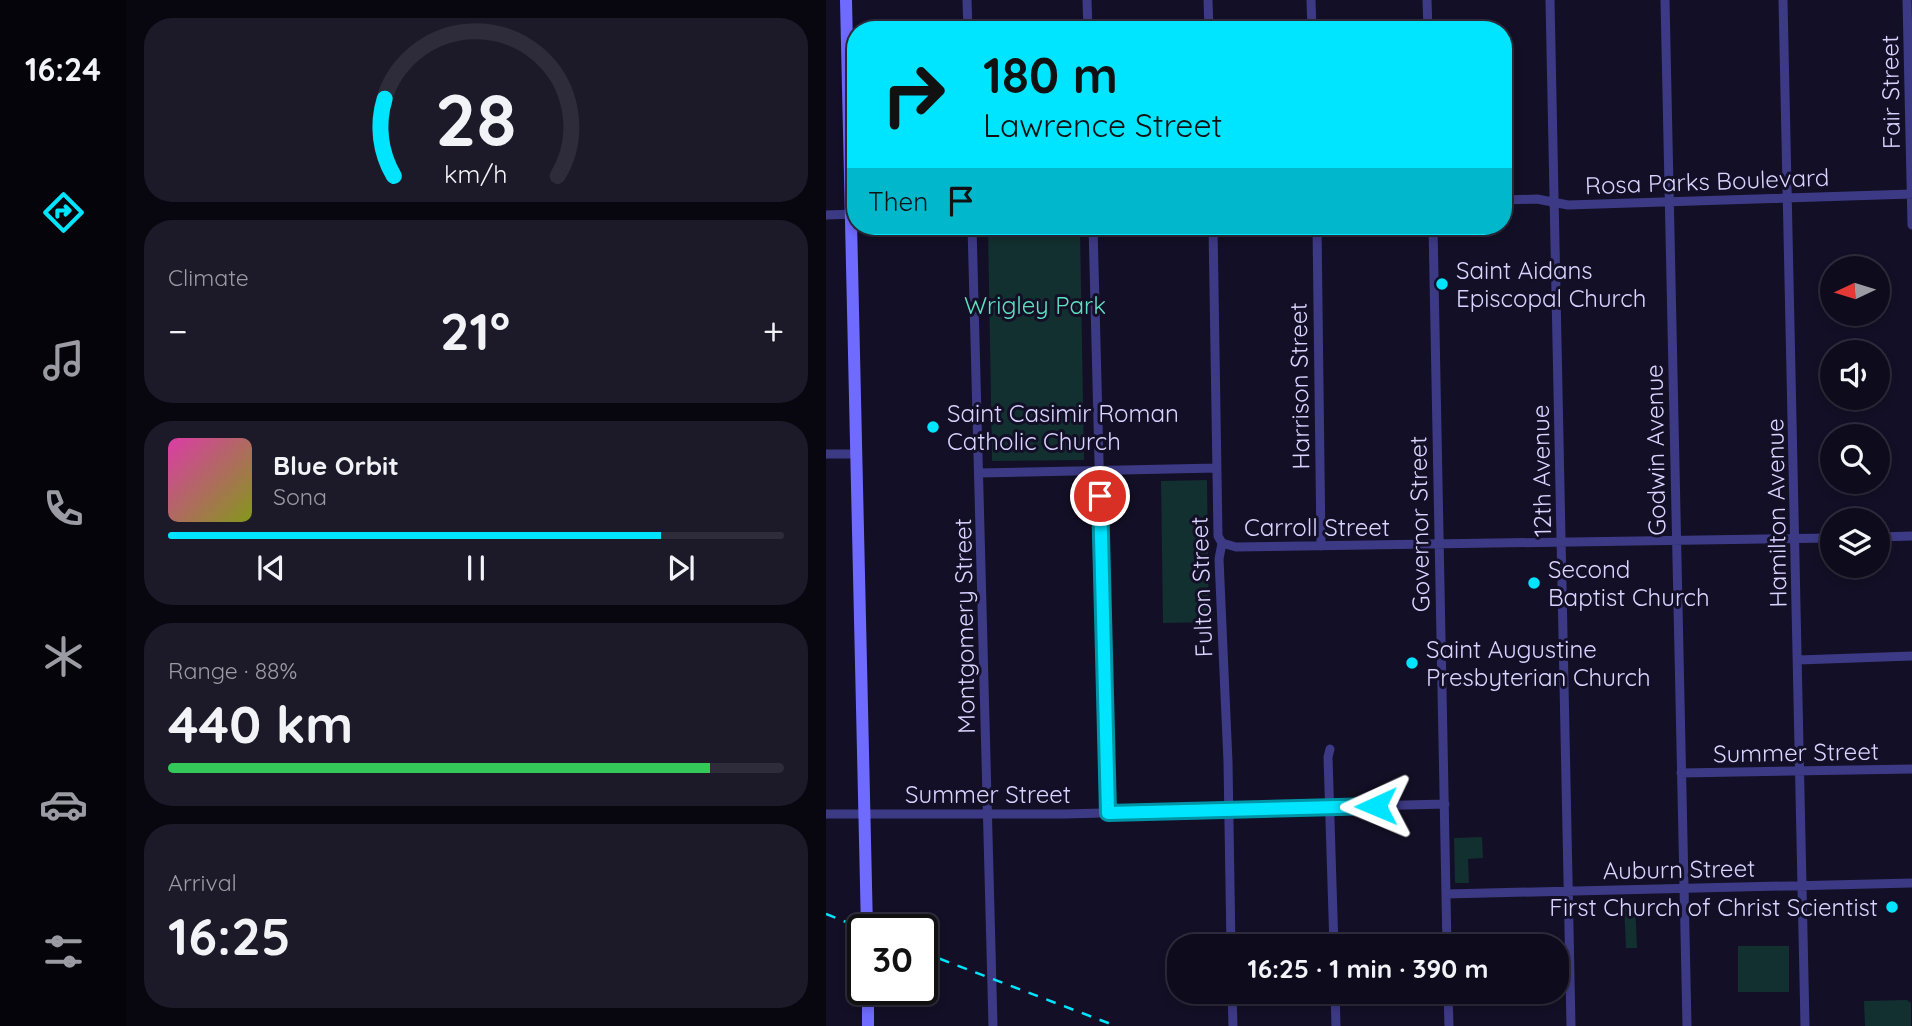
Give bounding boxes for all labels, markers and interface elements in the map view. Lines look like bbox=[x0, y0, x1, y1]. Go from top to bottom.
street label: Fair Street bbox=[1874, 35, 1906, 149]
text: 180 m bbox=[983, 44, 1118, 105]
text: 16:24 bbox=[25, 49, 101, 89]
icon: right bbox=[868, 49, 959, 140]
text: 28 bbox=[435, 73, 517, 164]
text: Lawrence Street bbox=[983, 105, 1222, 145]
text: km/h bbox=[444, 158, 508, 189]
street label: Rosa Parks Boulevard bbox=[1584, 162, 1830, 200]
icon: arrive bbox=[942, 182, 980, 220]
text: Then bbox=[868, 185, 928, 218]
icon: directions bbox=[39, 188, 88, 237]
place label: Saint Aidans Episcopal Church bbox=[1456, 255, 1646, 313]
north arrow bbox=[1820, 256, 1890, 326]
map controls bbox=[1820, 256, 1890, 578]
text: Climate bbox=[168, 263, 249, 292]
marker: Saint Aidans Episcopal Church bbox=[1434, 276, 1450, 292]
park label: Wrigley Park bbox=[964, 290, 1106, 320]
text: 21° bbox=[440, 298, 510, 363]
street label: Harrison Street bbox=[1283, 302, 1315, 470]
text: − bbox=[168, 307, 188, 355]
text: + bbox=[763, 307, 784, 355]
icon: music bbox=[39, 336, 88, 385]
button: sound bbox=[1820, 340, 1890, 410]
street label: Godwin Avenue bbox=[1639, 364, 1671, 536]
place label: Saint Casimir Roman Catholic Church bbox=[947, 398, 1179, 456]
street label: 12th Avenue bbox=[1525, 404, 1557, 538]
street label: Hamilton Avenue bbox=[1759, 418, 1793, 608]
marker: Saint Casimir Roman Catholic Church bbox=[925, 419, 941, 435]
button: search bbox=[1820, 424, 1890, 494]
street label: Governor Street bbox=[1402, 436, 1436, 612]
text: Blue Orbit bbox=[273, 449, 399, 482]
pin bbox=[1070, 466, 1130, 526]
icon: arrive bbox=[1081, 477, 1119, 515]
text: Sona bbox=[273, 482, 327, 511]
icon: phone bbox=[39, 484, 88, 533]
button: layers bbox=[1820, 508, 1890, 578]
street label: Carroll Street bbox=[1244, 512, 1390, 542]
street label: Fulton Street bbox=[1184, 516, 1218, 658]
street label: Montgomery Street bbox=[947, 518, 981, 734]
icon: previous bbox=[252, 549, 290, 587]
icon: pause bbox=[457, 549, 495, 587]
icon: next bbox=[662, 549, 700, 587]
place label: Second Baptist Church bbox=[1548, 554, 1710, 612]
marker: Second Baptist Church bbox=[1526, 575, 1542, 591]
icon: climate bbox=[39, 632, 88, 681]
place label: Saint Augustine Presbyterian Church bbox=[1426, 634, 1651, 692]
marker: Saint Augustine Presbyterian Church bbox=[1404, 655, 1420, 671]
text: Range · 88% bbox=[168, 656, 297, 685]
text: 440 km bbox=[168, 691, 353, 756]
street label: Summer Street bbox=[1713, 736, 1879, 768]
position arrow bbox=[1339, 769, 1413, 843]
street label: Summer Street bbox=[905, 779, 1071, 809]
icon: car bbox=[39, 780, 88, 829]
street label: Auburn Street bbox=[1603, 853, 1755, 885]
text: Arrival bbox=[168, 868, 237, 897]
place label: First Church of Christ Scientist bbox=[1549, 892, 1878, 922]
marker: First Church of Christ Scientist bbox=[1884, 899, 1900, 915]
text: 16:25 bbox=[168, 903, 291, 968]
speed limit sign: 30 bbox=[847, 914, 938, 1005]
icon: filters bbox=[39, 927, 88, 976]
text: 16:25 · 1 min · 390 m bbox=[1248, 952, 1488, 985]

